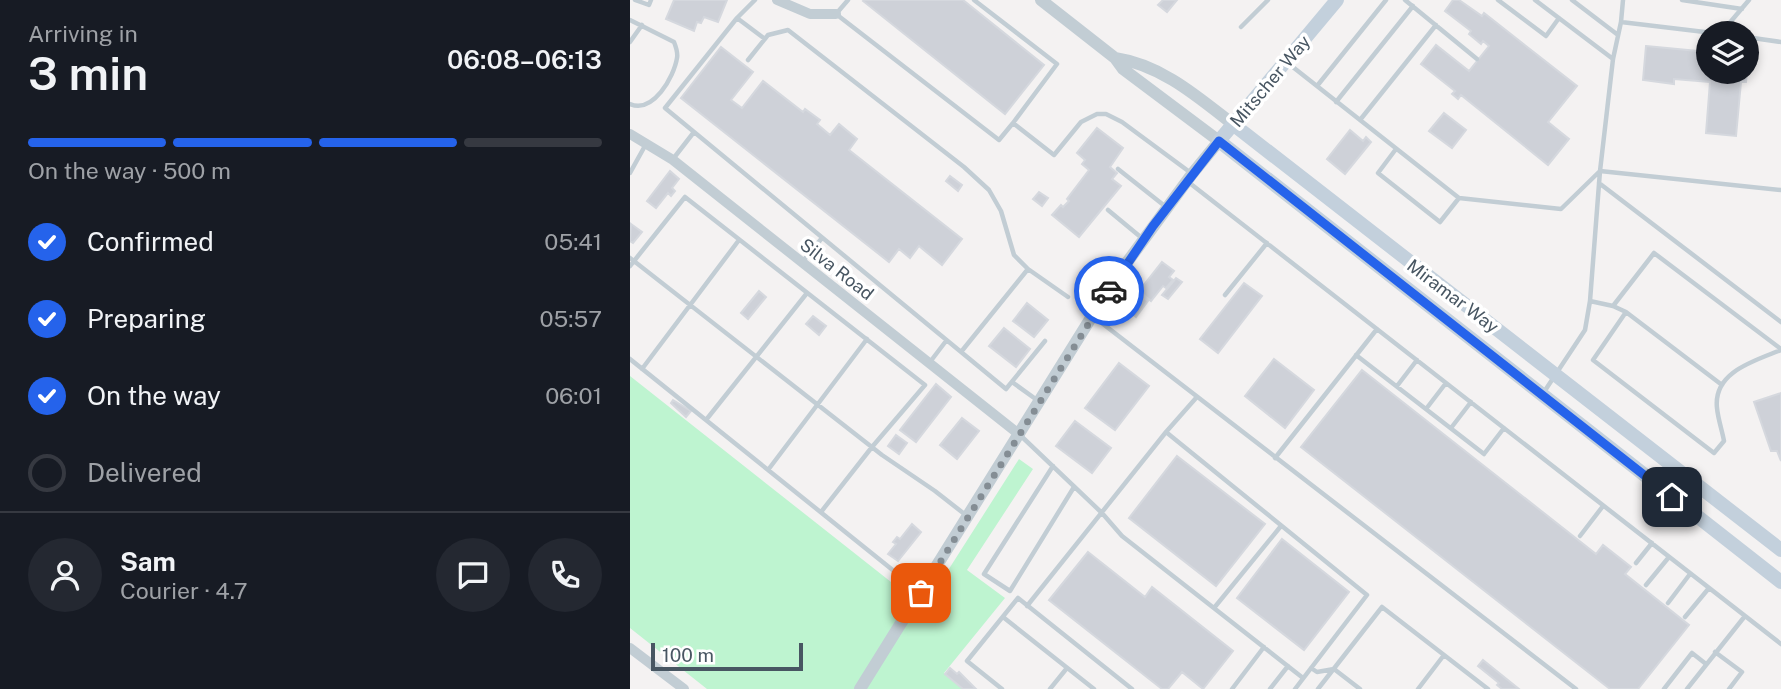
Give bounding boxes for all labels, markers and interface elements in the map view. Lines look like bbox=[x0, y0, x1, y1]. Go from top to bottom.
text: Arriving in bbox=[28, 20, 138, 47]
map controls bbox=[1696, 21, 1759, 84]
button: layers bbox=[1696, 21, 1759, 84]
street label: Mitscher Way bbox=[1226, 31, 1315, 131]
text: 06:08–06:13 bbox=[447, 44, 602, 75]
text: 3 min bbox=[28, 46, 148, 100]
text: On the way · 500 m bbox=[28, 157, 231, 184]
icon: check bbox=[28, 223, 66, 261]
text: Confirmed bbox=[87, 226, 214, 257]
text: 05:41 bbox=[544, 228, 602, 255]
street label: Silva Road bbox=[796, 234, 878, 304]
street label: Miramar Way bbox=[1403, 255, 1503, 338]
courier bbox=[1074, 256, 1144, 326]
icon: car bbox=[1090, 272, 1128, 310]
icon: check bbox=[28, 300, 66, 338]
text: Preparing bbox=[87, 303, 206, 334]
text: 05:57 bbox=[539, 305, 602, 332]
icon: check bbox=[28, 377, 66, 415]
text: On the way bbox=[87, 380, 221, 411]
text: 06:01 bbox=[545, 382, 602, 409]
text: Delivered bbox=[87, 457, 202, 488]
pin bbox=[1642, 467, 1702, 527]
icon: home bbox=[1653, 478, 1691, 516]
button: person bbox=[28, 538, 102, 612]
button: chat bbox=[436, 538, 510, 612]
button: phone bbox=[528, 538, 602, 612]
text: Sam bbox=[120, 546, 176, 577]
pin bbox=[891, 563, 951, 623]
icon: bag bbox=[902, 574, 940, 612]
text: Courier · 4.7 bbox=[120, 577, 248, 604]
scale bar bbox=[651, 640, 803, 672]
text: 100 m bbox=[662, 644, 714, 666]

